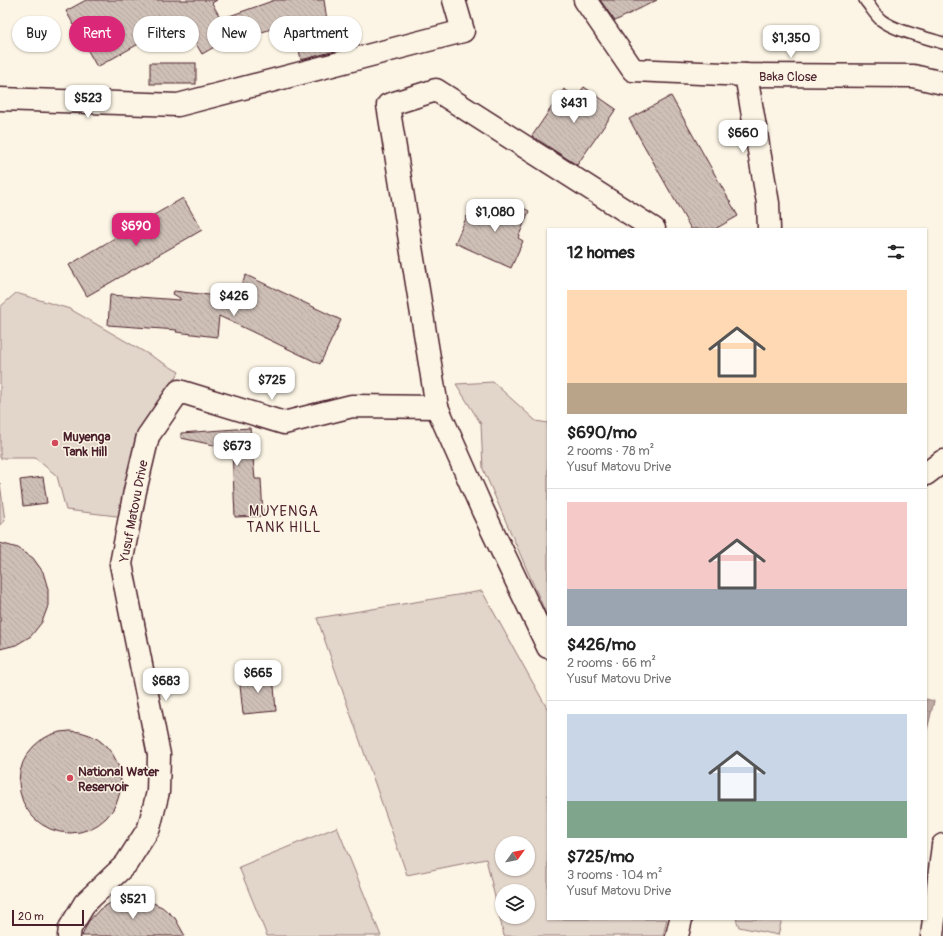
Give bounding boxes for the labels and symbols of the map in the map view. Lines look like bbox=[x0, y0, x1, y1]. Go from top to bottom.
pin: $1,350 bbox=[758, 25, 824, 59]
street label: Baka Close bbox=[759, 69, 818, 85]
pin: $523 bbox=[64, 85, 112, 119]
pin: $431 bbox=[550, 90, 598, 124]
pin: $660 bbox=[719, 120, 767, 154]
pin: $1,080 bbox=[462, 199, 528, 233]
pin: $690 bbox=[112, 213, 160, 247]
pin: $426 bbox=[210, 283, 258, 317]
pin: $725 bbox=[248, 367, 296, 401]
place label: Muyenga Tank Hill bbox=[62, 429, 110, 460]
pin: $673 bbox=[213, 433, 261, 467]
marker: Muyenga Tank Hill bbox=[50, 438, 60, 448]
street label: Yusuf Matovu Drive bbox=[116, 458, 152, 565]
district label: MUYENGA TANK HILL bbox=[247, 503, 321, 536]
pin: $665 bbox=[234, 660, 282, 694]
pin: $683 bbox=[142, 668, 190, 702]
place label: National Water Reservoir bbox=[78, 764, 160, 795]
marker: National Water Reservoir bbox=[65, 773, 75, 783]
north arrow bbox=[495, 836, 535, 876]
pin: $521 bbox=[109, 886, 157, 920]
scale bar bbox=[12, 908, 84, 927]

